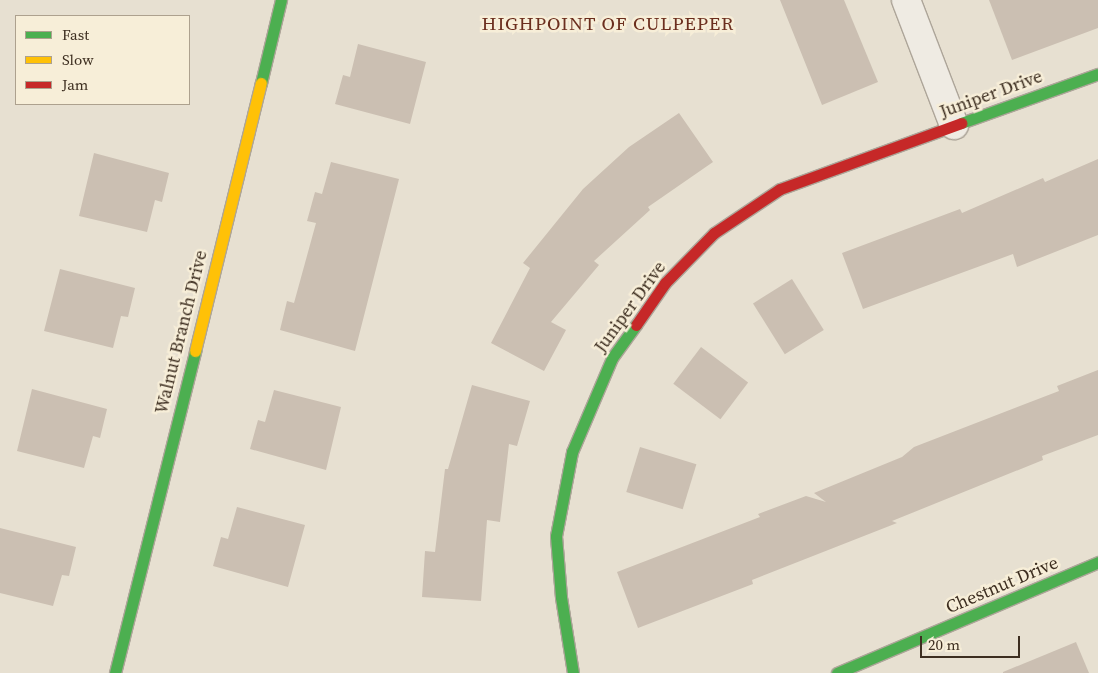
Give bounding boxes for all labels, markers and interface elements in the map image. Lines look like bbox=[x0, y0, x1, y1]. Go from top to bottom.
district label: HIGHPOINT OF CULPEPER bbox=[479, 13, 737, 35]
legend bbox=[15, 15, 190, 105]
text: Fast bbox=[62, 24, 89, 45]
text: Slow bbox=[62, 49, 94, 70]
street label: Juniper Drive bbox=[937, 65, 1045, 123]
text: Jam bbox=[62, 74, 88, 95]
street label: Walnut Branch Drive bbox=[150, 248, 212, 416]
street label: Juniper Drive bbox=[590, 257, 670, 357]
street label: Chestnut Drive bbox=[943, 552, 1061, 618]
scale bar bbox=[923, 626, 1023, 658]
text: 20 m bbox=[928, 634, 960, 655]

